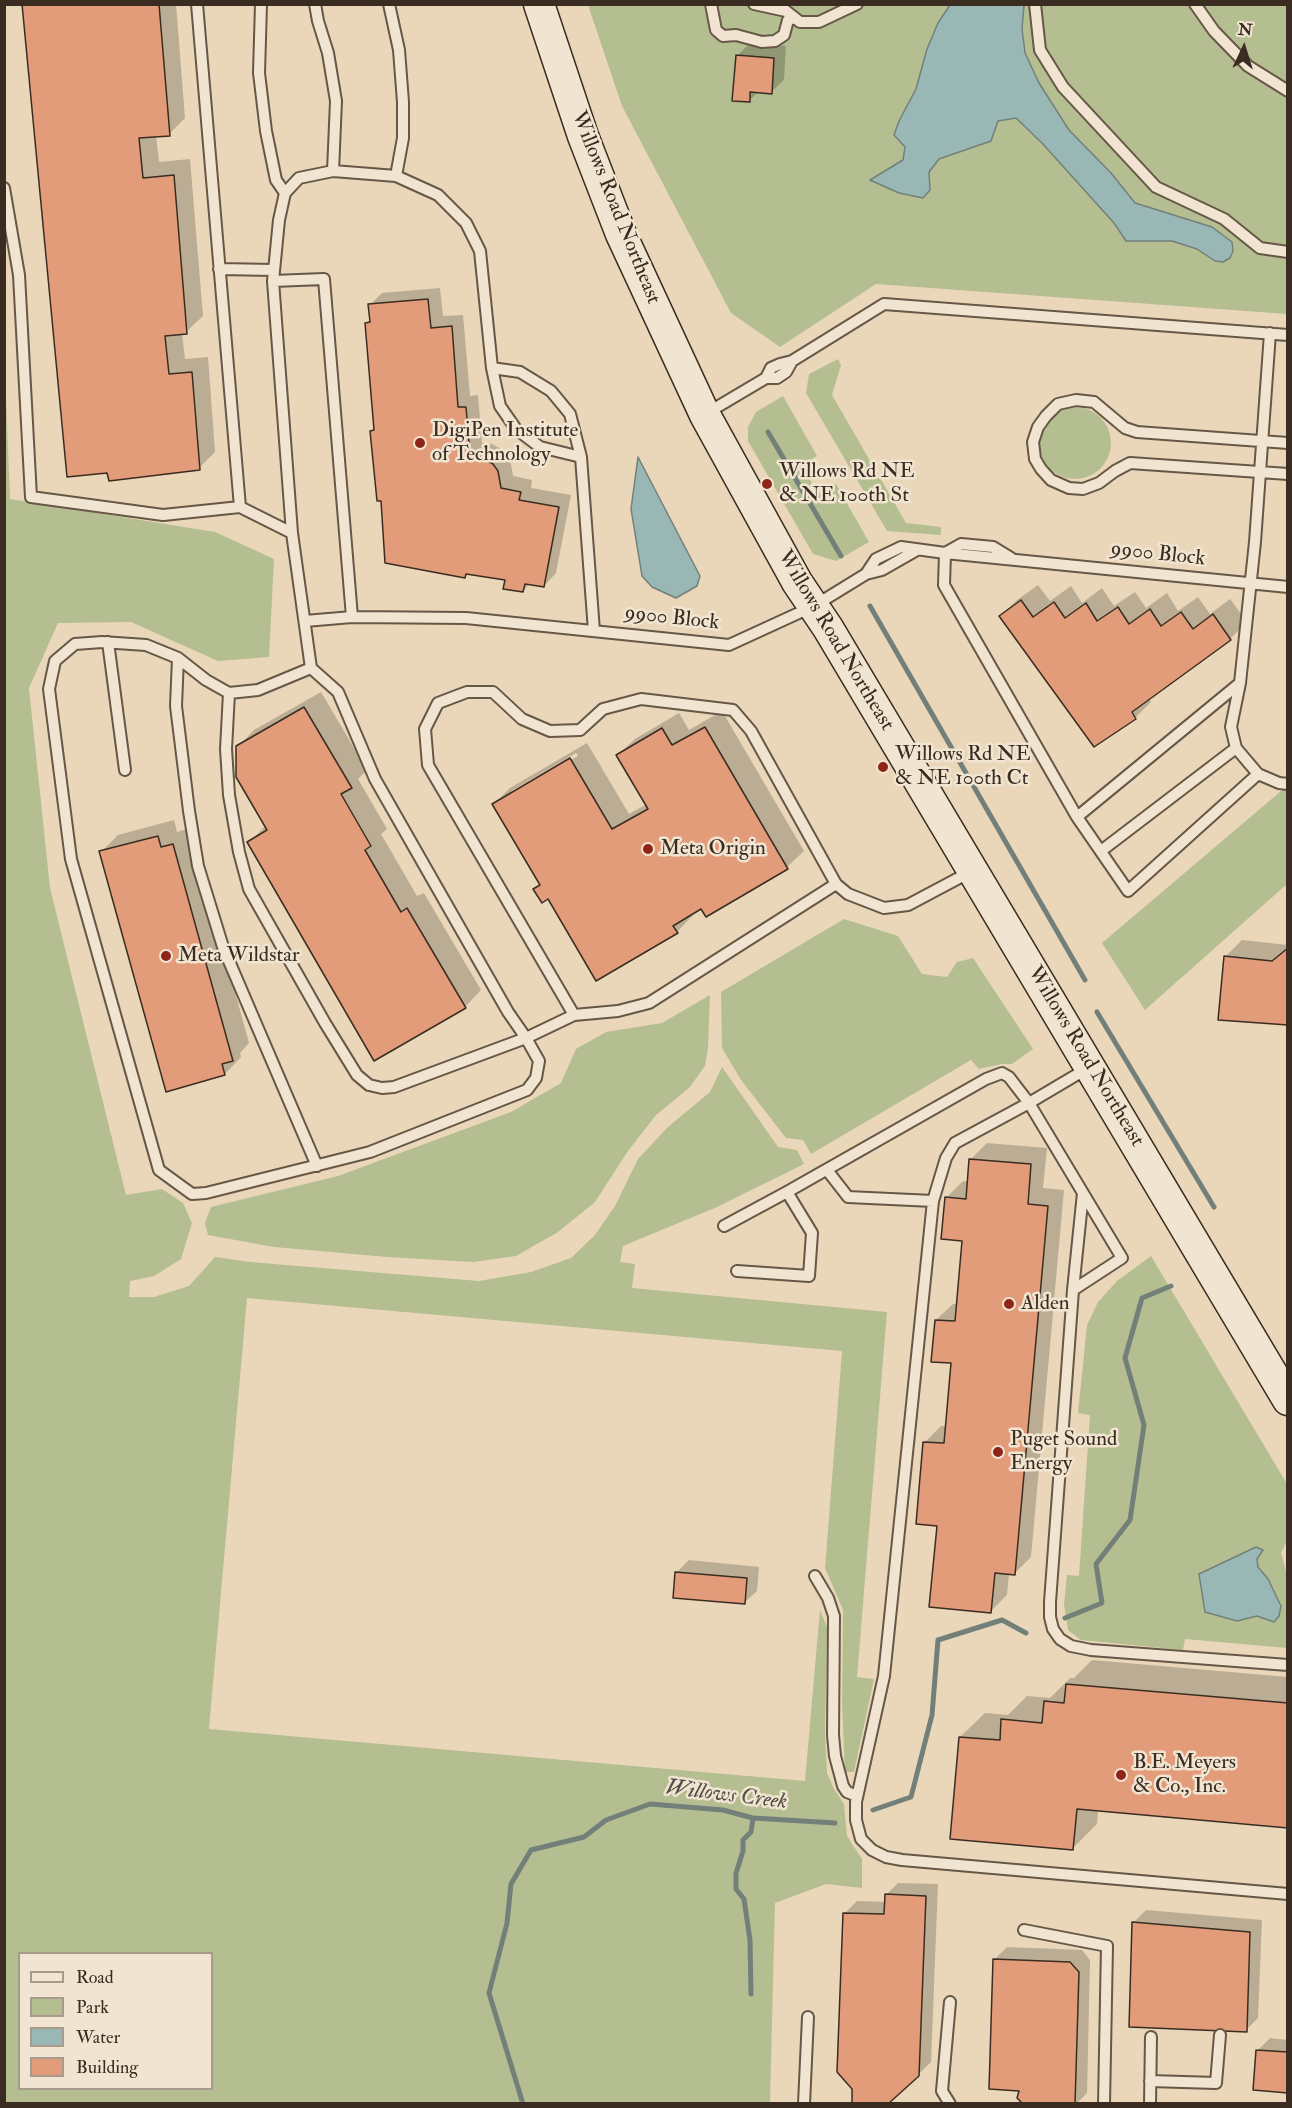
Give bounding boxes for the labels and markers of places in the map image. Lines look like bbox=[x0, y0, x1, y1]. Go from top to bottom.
place label: DigiPen Institute of Technology bbox=[432, 418, 578, 468]
marker: DigiPen Institute of Technology bbox=[413, 436, 427, 450]
place label: Willows Rd NE & NE 100th St bbox=[779, 459, 915, 509]
marker: Willows Rd NE & NE 100th St bbox=[760, 477, 774, 491]
place label: Willows Rd NE & NE 100th Ct bbox=[895, 742, 1031, 792]
marker: Willows Rd NE & NE 100th Ct bbox=[876, 760, 890, 774]
place label: Meta Origin bbox=[660, 836, 766, 862]
marker: Meta Origin bbox=[641, 842, 655, 856]
place label: Meta Wildstar bbox=[178, 943, 300, 969]
marker: Meta Wildstar bbox=[159, 949, 173, 963]
place label: Alden bbox=[1021, 1291, 1070, 1317]
marker: Alden bbox=[1002, 1297, 1016, 1311]
place label: Puget Sound Energy bbox=[1010, 1427, 1117, 1477]
marker: Puget Sound Energy bbox=[991, 1445, 1005, 1459]
place label: B.E. Meyers & Co., Inc. bbox=[1133, 1750, 1236, 1800]
marker: B.E. Meyers & Co., Inc. bbox=[1114, 1768, 1128, 1782]

